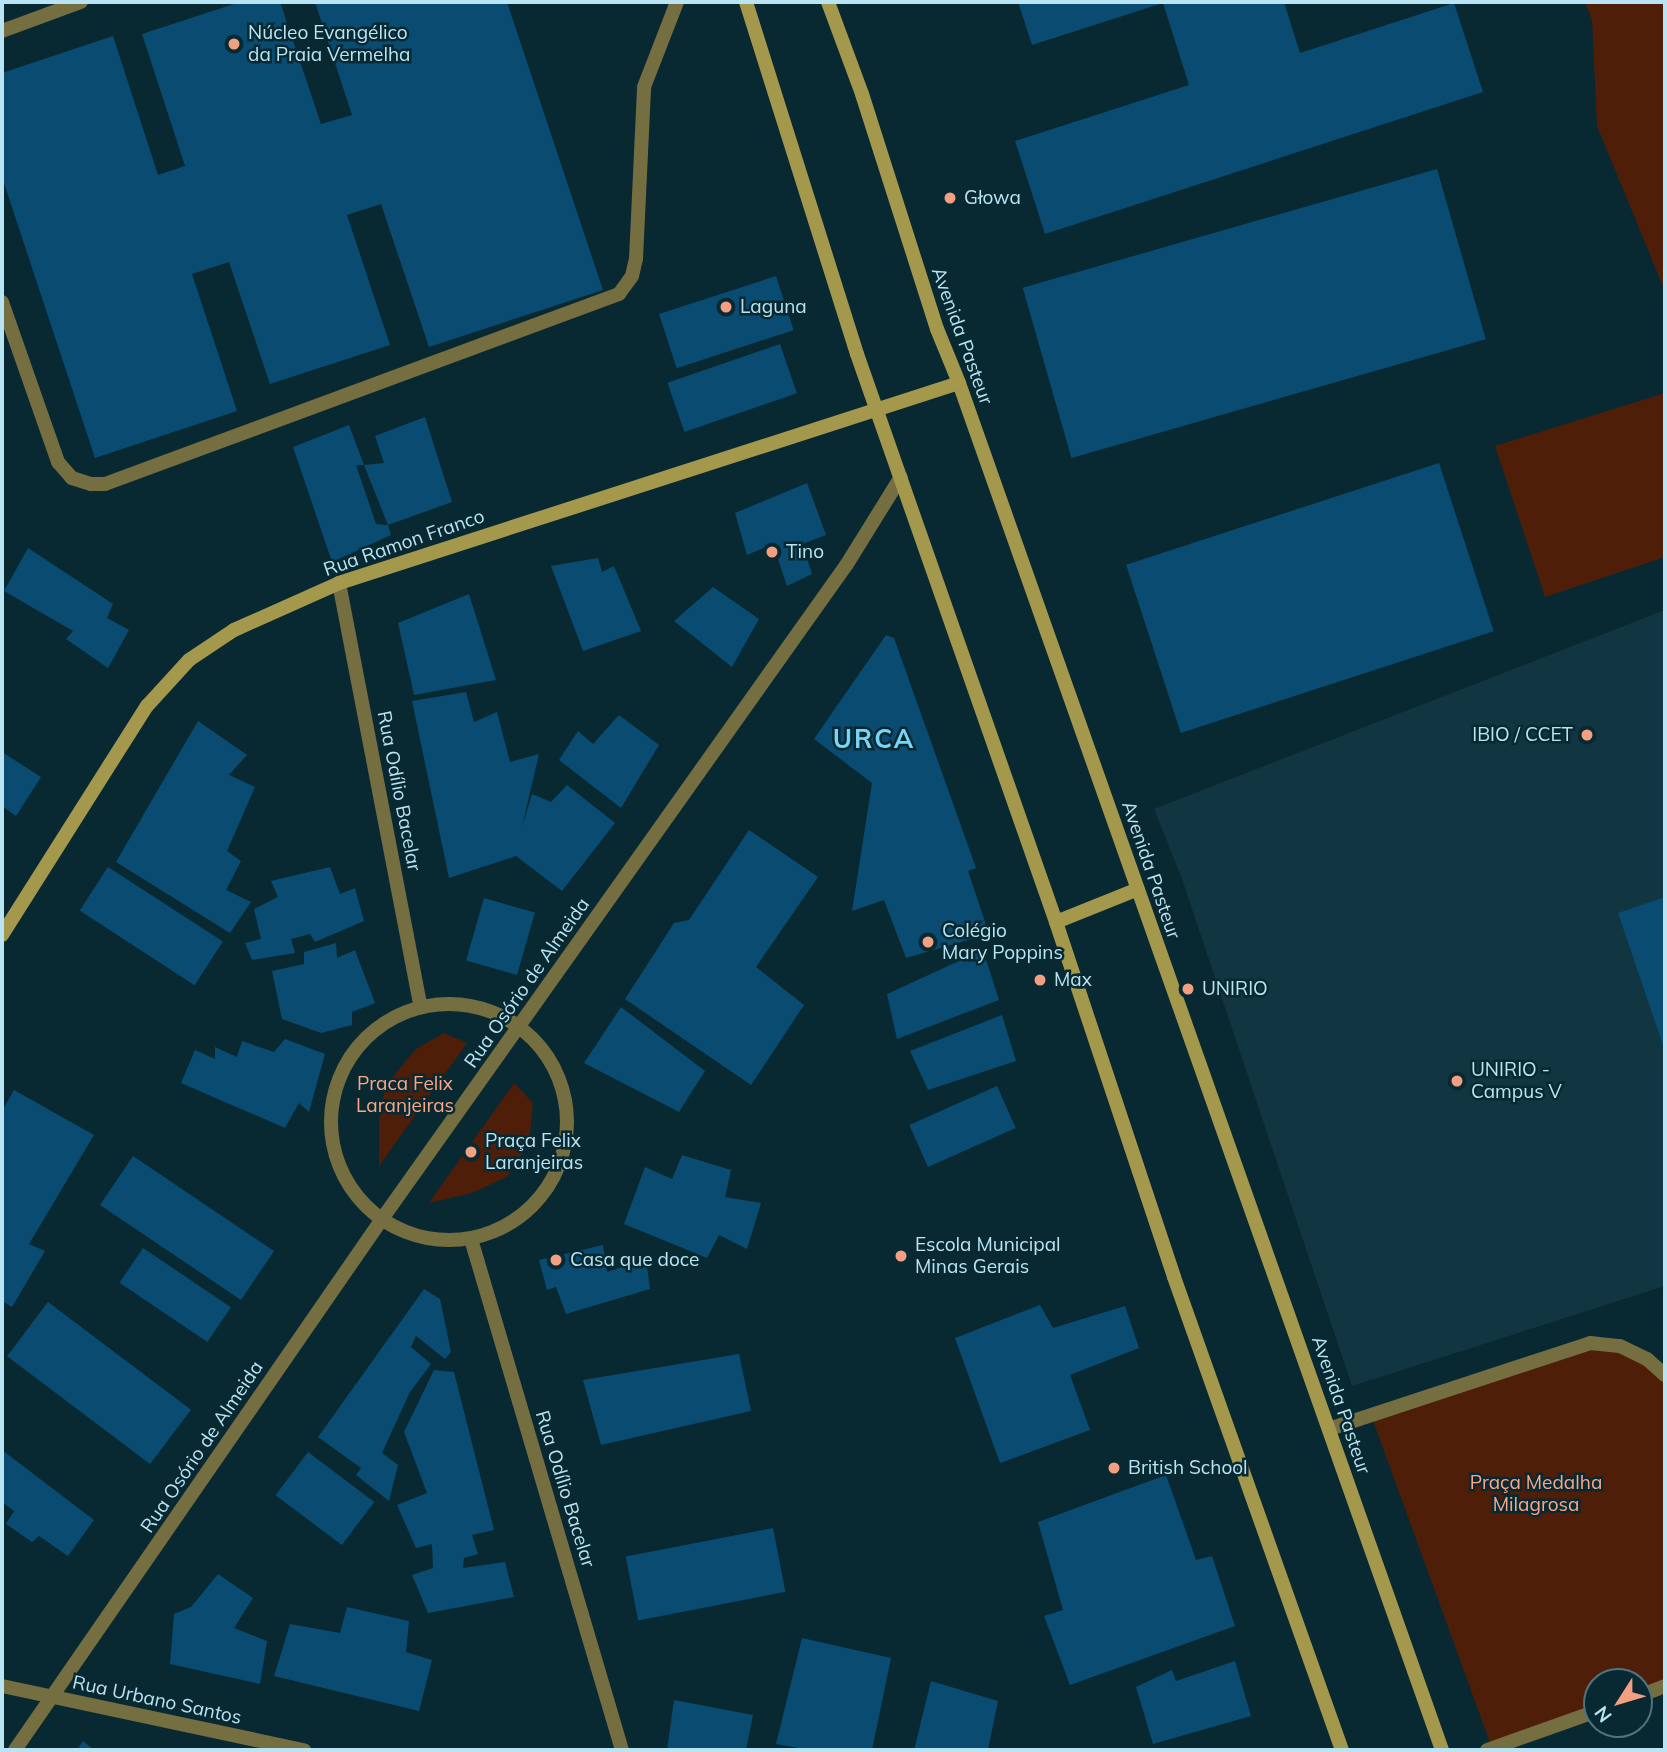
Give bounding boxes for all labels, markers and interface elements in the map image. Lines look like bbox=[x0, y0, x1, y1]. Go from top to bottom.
place label: Núcleo Evangélico da Praia Vermelha bbox=[248, 22, 410, 66]
marker: Núcleo Evangélico da Praia Vermelha bbox=[226, 36, 242, 52]
place label: Głowa bbox=[964, 187, 1021, 209]
marker: Głowa bbox=[942, 190, 958, 206]
street label: Avenida Pasteur bbox=[927, 264, 997, 408]
place label: Laguna bbox=[740, 296, 807, 318]
marker: Laguna bbox=[718, 299, 734, 315]
street label: Rua Ramon Franco bbox=[321, 505, 487, 581]
place label: Tino bbox=[786, 541, 824, 563]
marker: Tino bbox=[764, 544, 780, 560]
street label: Rua Odílio Bacelar bbox=[372, 709, 426, 873]
district label: URCA bbox=[833, 723, 915, 755]
place label: IBIO / CCET bbox=[1472, 724, 1573, 746]
marker: IBIO / CCET bbox=[1579, 727, 1595, 743]
street label: Avenida Pasteur bbox=[1117, 798, 1185, 942]
street label: Rua Osório de Almeida bbox=[460, 894, 594, 1072]
place label: Colégio Mary Poppins bbox=[942, 920, 1063, 964]
marker: Colégio Mary Poppins bbox=[920, 934, 936, 950]
place label: Max bbox=[1054, 969, 1092, 991]
marker: Max bbox=[1032, 972, 1048, 988]
place label: UNIRIO bbox=[1202, 978, 1268, 1000]
marker: UNIRIO bbox=[1180, 981, 1196, 997]
place label: UNIRIO - Campus V bbox=[1471, 1059, 1562, 1103]
park label: Praca Felix Laranjeiras bbox=[356, 1073, 454, 1117]
marker: UNIRIO - Campus V bbox=[1449, 1073, 1465, 1089]
place label: Praça Felix Laranjeiras bbox=[485, 1130, 583, 1174]
marker: Praça Felix Laranjeiras bbox=[463, 1144, 479, 1160]
place label: Escola Municipal Minas Gerais bbox=[915, 1234, 1061, 1278]
marker: Escola Municipal Minas Gerais bbox=[893, 1248, 909, 1264]
place label: Casa que doce bbox=[570, 1249, 699, 1271]
marker: Casa que doce bbox=[548, 1252, 564, 1268]
street label: Avenida Pasteur bbox=[1307, 1333, 1375, 1477]
street label: Rua Osório de Almeida bbox=[136, 1357, 268, 1537]
street label: Rua Odílio Bacelar bbox=[530, 1408, 600, 1570]
place label: British School bbox=[1128, 1457, 1248, 1479]
marker: British School bbox=[1106, 1460, 1122, 1476]
park label: Praça Medalha Milagrosa bbox=[1470, 1472, 1602, 1516]
north arrow bbox=[1583, 1668, 1653, 1738]
street label: Rua Urbano Santos bbox=[70, 1671, 244, 1729]
text: N bbox=[1589, 1701, 1617, 1727]

